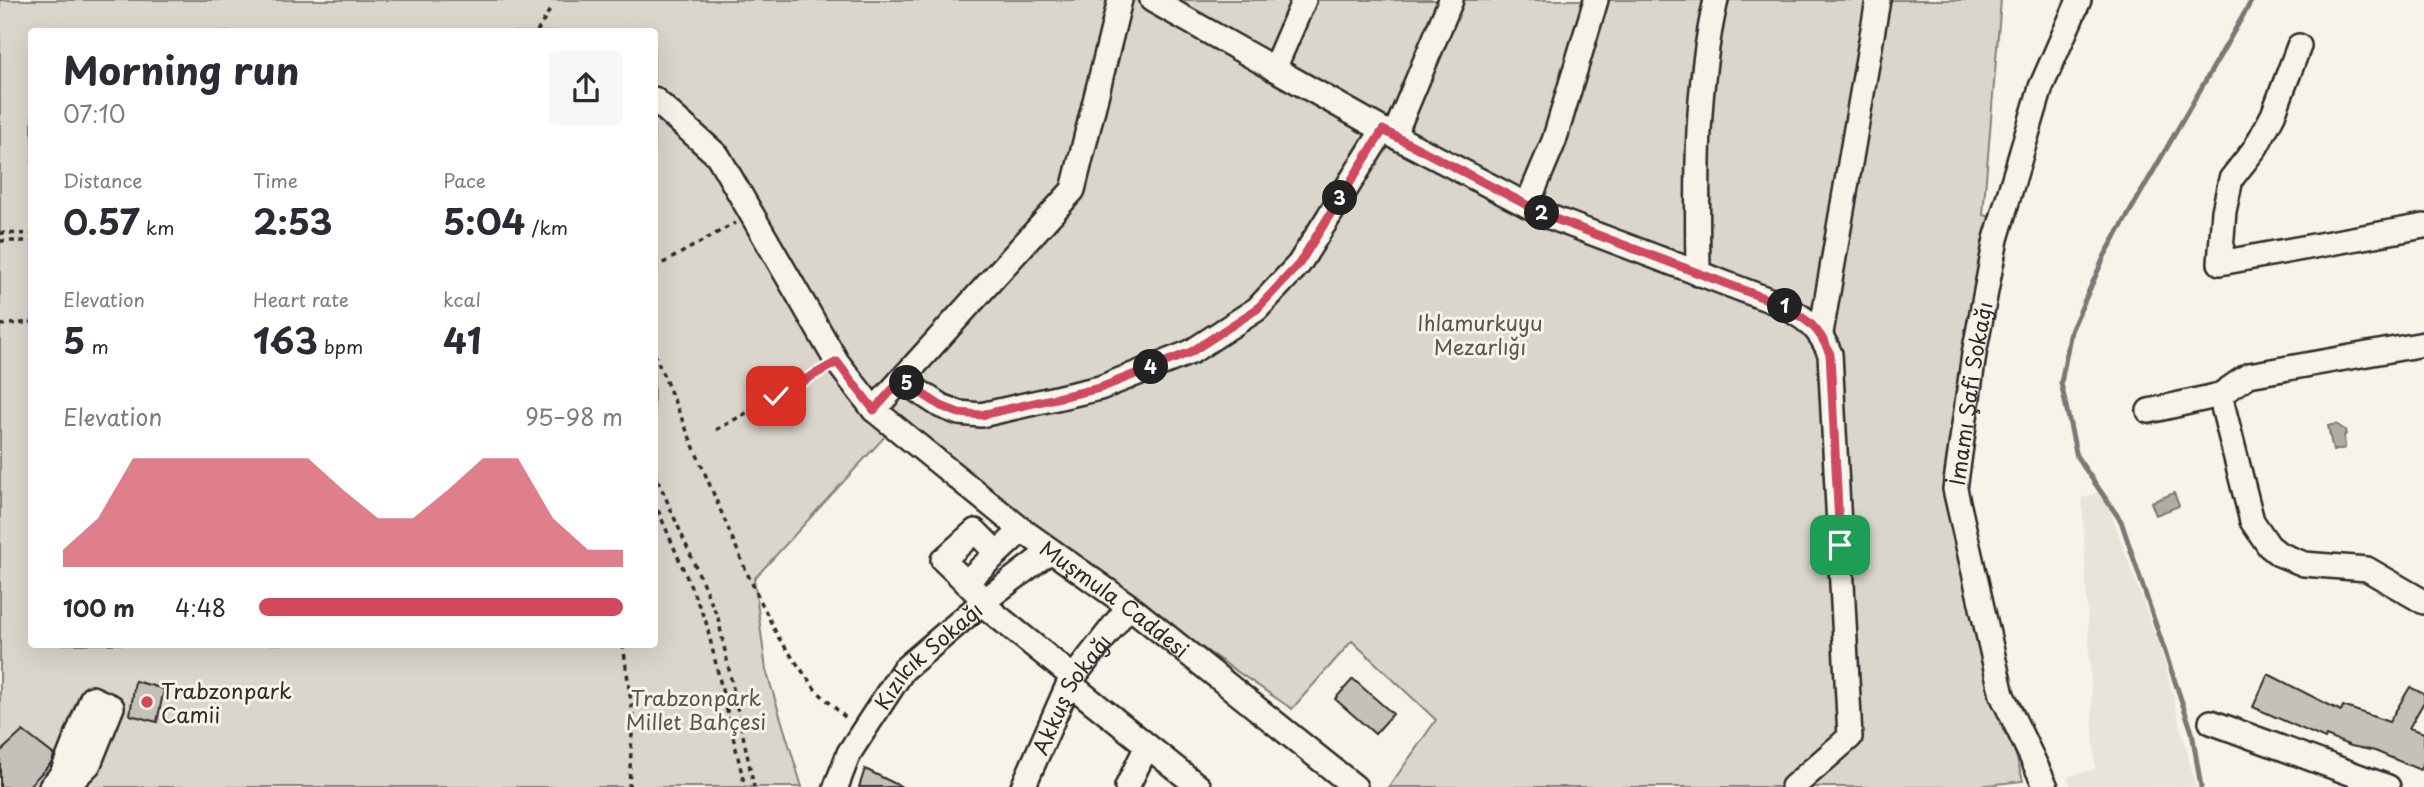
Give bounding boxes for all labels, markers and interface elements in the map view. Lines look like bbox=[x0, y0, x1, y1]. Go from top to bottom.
text: Morning run bbox=[63, 41, 299, 98]
button: share bbox=[549, 51, 623, 125]
text: 07:10 bbox=[63, 96, 126, 131]
text: Distance bbox=[63, 166, 143, 194]
text: Time bbox=[253, 166, 298, 194]
text: Pace bbox=[443, 166, 486, 194]
pin: 3 bbox=[1322, 180, 1358, 216]
text: 3 bbox=[1333, 183, 1346, 211]
text: 0.57 bbox=[63, 194, 140, 247]
text: 2:53 bbox=[253, 194, 332, 247]
text: 5:04 bbox=[443, 194, 525, 247]
pin: 2 bbox=[1524, 196, 1560, 230]
text: 2 bbox=[1535, 198, 1548, 226]
text: km bbox=[140, 213, 174, 241]
text: /km bbox=[525, 213, 568, 241]
text: Elevation bbox=[63, 285, 145, 313]
text: Heart rate bbox=[253, 285, 349, 313]
text: kcal bbox=[443, 285, 481, 313]
pin: 1 bbox=[1768, 288, 1802, 324]
text: 1 bbox=[1780, 291, 1789, 319]
street label: İmamı Şafi Sokağı bbox=[1940, 299, 2000, 487]
park label: Ihlamurkuyu Mezarlığı bbox=[1417, 306, 1543, 362]
text: 5 bbox=[63, 313, 85, 366]
text: 163 bbox=[253, 313, 318, 366]
text: 41 bbox=[443, 313, 482, 366]
text: m bbox=[85, 332, 109, 360]
text: bpm bbox=[318, 332, 363, 360]
pin: 4 bbox=[1134, 350, 1168, 384]
text: 4 bbox=[1144, 352, 1157, 380]
pin bbox=[746, 366, 806, 426]
pin: 5 bbox=[890, 366, 925, 400]
text: 5 bbox=[900, 368, 913, 396]
icon: check bbox=[757, 377, 795, 415]
text: Elevation bbox=[63, 399, 162, 434]
text: 95–98 m bbox=[525, 399, 623, 434]
pin bbox=[1810, 515, 1870, 575]
icon: arrive bbox=[1821, 526, 1859, 564]
street label: Muşmula Caddesi bbox=[1034, 532, 1197, 665]
text: 100 m bbox=[63, 590, 135, 625]
text: 4:48 bbox=[175, 590, 226, 625]
street label: Kızılcık Sokağı bbox=[866, 594, 989, 716]
street label: Akkuş Sokağı bbox=[1023, 627, 1118, 760]
place label: Trabzonpark Camii bbox=[161, 674, 292, 730]
park label: Trabzonpark Millet Bahçesi bbox=[626, 681, 766, 737]
marker: Trabzonpark Camii bbox=[139, 694, 155, 710]

